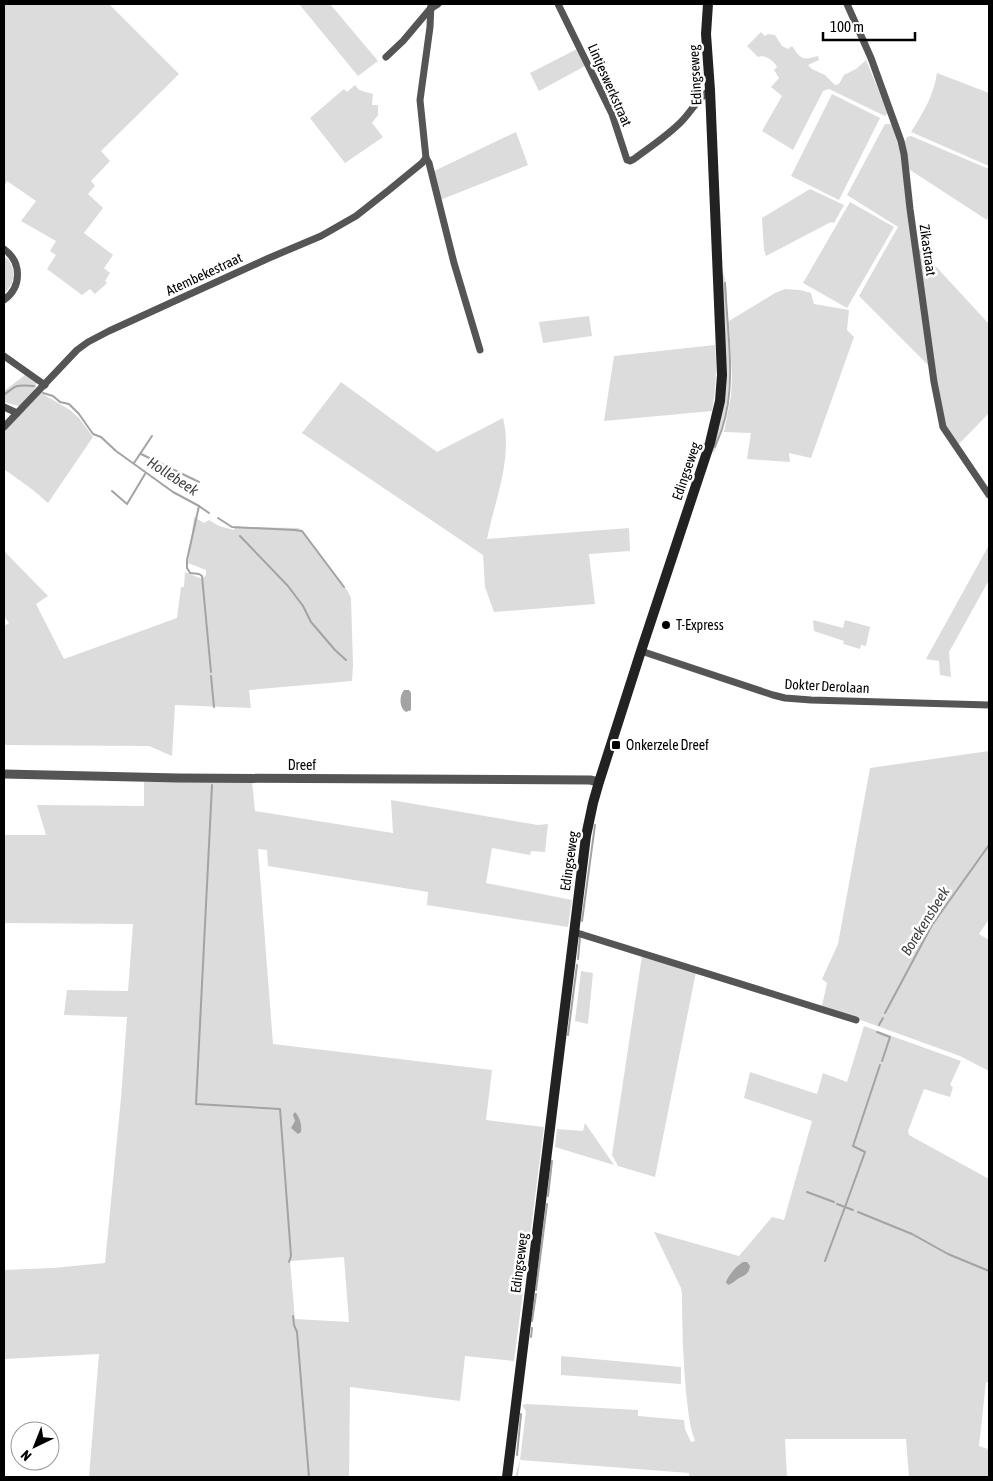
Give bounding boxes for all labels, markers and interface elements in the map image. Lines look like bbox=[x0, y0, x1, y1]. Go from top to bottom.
scale bar bbox=[823, 10, 916, 42]
text: 100 m bbox=[830, 18, 864, 35]
street label: Lintjeswerkstraat bbox=[585, 41, 635, 129]
street label: Edingseweg bbox=[685, 44, 705, 106]
street label: Zikastraat bbox=[916, 223, 940, 277]
street label: Atembekestraat bbox=[163, 249, 245, 299]
street label: Edingseweg bbox=[669, 440, 703, 502]
water label: Hollebeek bbox=[144, 453, 202, 499]
place label: T-Express bbox=[676, 617, 724, 633]
marker: T-Express bbox=[660, 619, 672, 631]
street label: Dokter Derolaan bbox=[784, 676, 870, 696]
place label: Onkerzele Dreef bbox=[626, 737, 709, 753]
marker: Onkerzele Dreef bbox=[610, 739, 622, 751]
street label: Dreef bbox=[288, 757, 316, 773]
street label: Edingseweg bbox=[557, 830, 581, 892]
water label: Borekensbeek bbox=[897, 883, 953, 958]
street label: Edingseweg bbox=[507, 1232, 531, 1294]
north arrow bbox=[10, 1421, 60, 1471]
text: N bbox=[18, 1447, 35, 1464]

